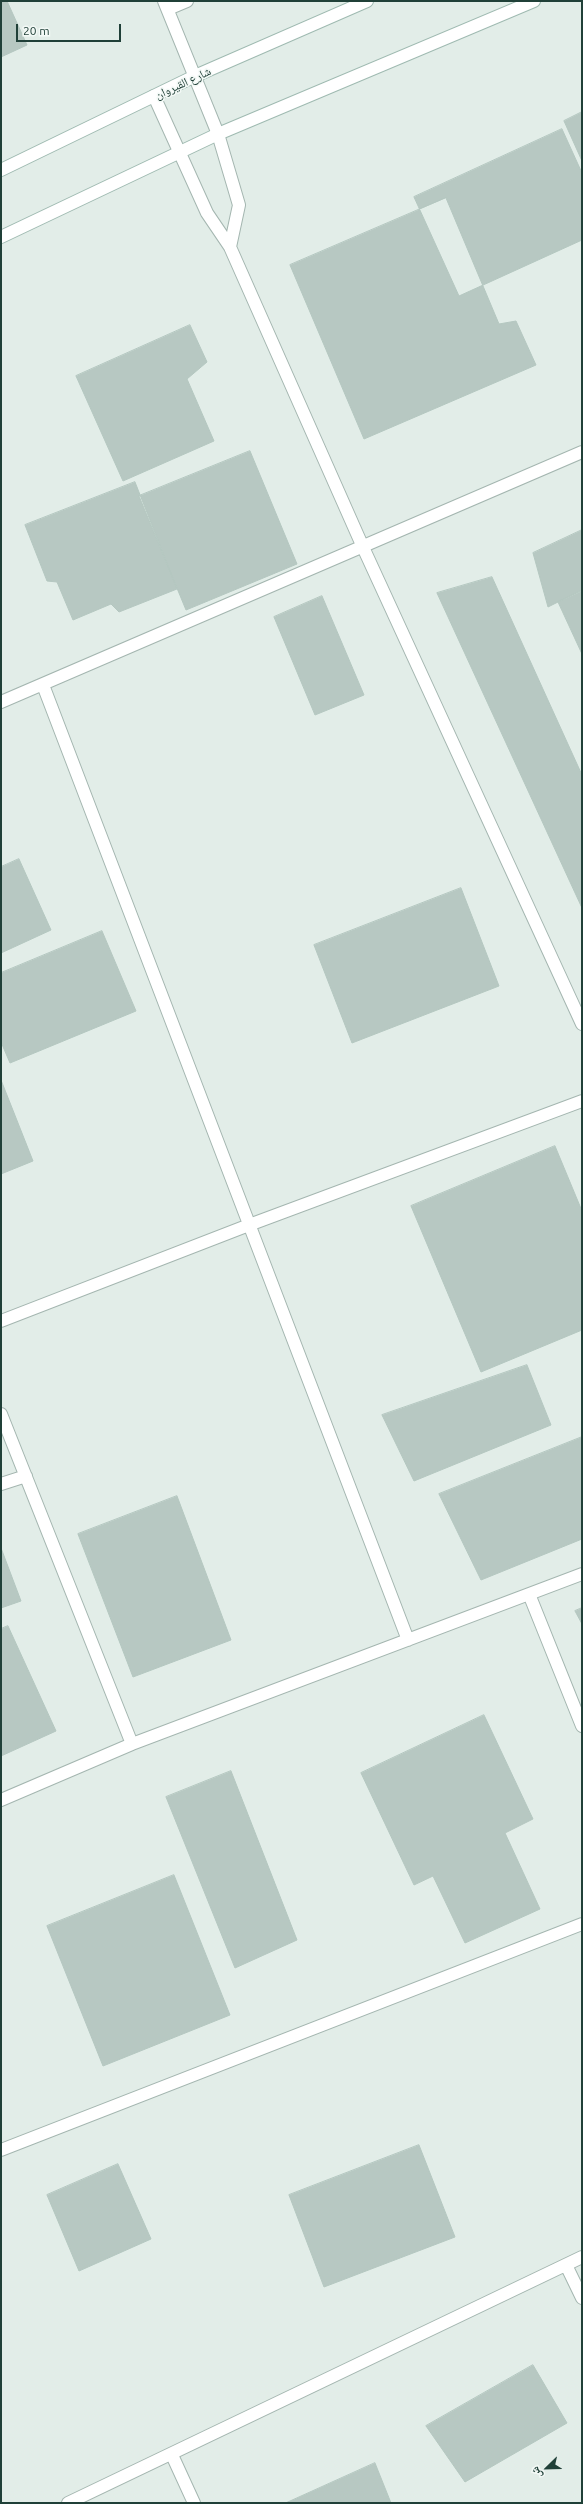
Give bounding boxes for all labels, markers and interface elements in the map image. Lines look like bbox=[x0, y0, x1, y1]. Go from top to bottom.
scale bar bbox=[18, 16, 123, 42]
text: 20 m bbox=[23, 24, 50, 37]
street label: شارع القيروان bbox=[153, 64, 213, 102]
north arrow bbox=[527, 2448, 567, 2488]
text: ش bbox=[528, 2465, 544, 2480]

